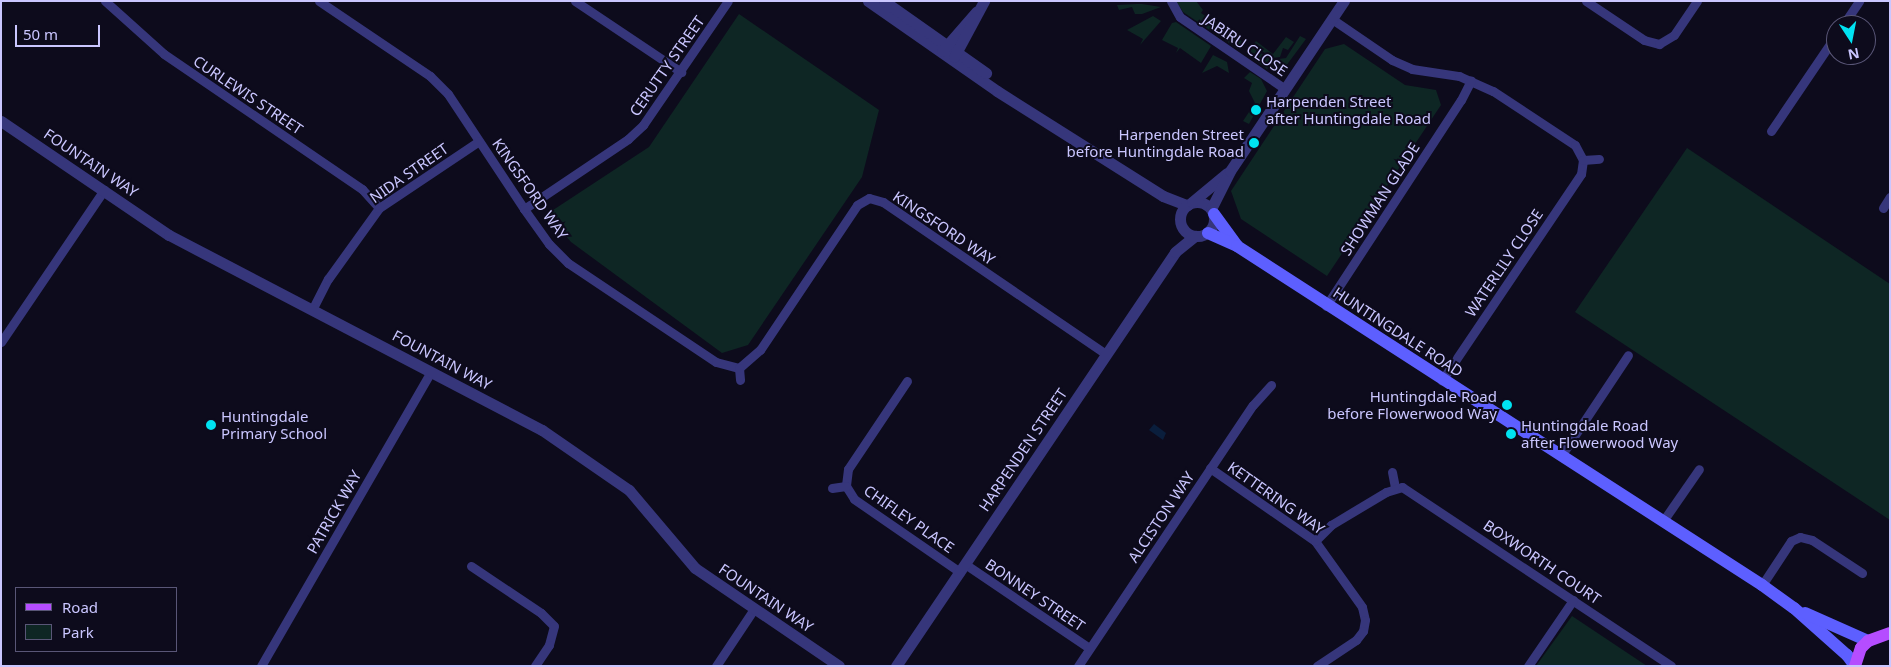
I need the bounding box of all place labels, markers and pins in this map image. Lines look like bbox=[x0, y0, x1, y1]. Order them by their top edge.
place label: Harpenden Street after Huntingdale Road bbox=[1266, 92, 1431, 127]
marker: Harpenden Street after Huntingdale Road bbox=[1250, 104, 1262, 116]
place label: Harpenden Street before Huntingdale Road bbox=[1066, 125, 1244, 160]
marker: Harpenden Street before Huntingdale Road bbox=[1248, 137, 1260, 149]
place label: Huntingdale Road before Flowerwood Way bbox=[1327, 387, 1497, 422]
marker: Huntingdale Road before Flowerwood Way bbox=[1501, 399, 1513, 411]
place label: Huntingdale Primary School bbox=[221, 407, 327, 442]
place label: Huntingdale Road after Flowerwood Way bbox=[1521, 416, 1678, 451]
marker: Huntingdale Primary School bbox=[205, 419, 217, 431]
marker: Huntingdale Road after Flowerwood Way bbox=[1505, 428, 1517, 440]

